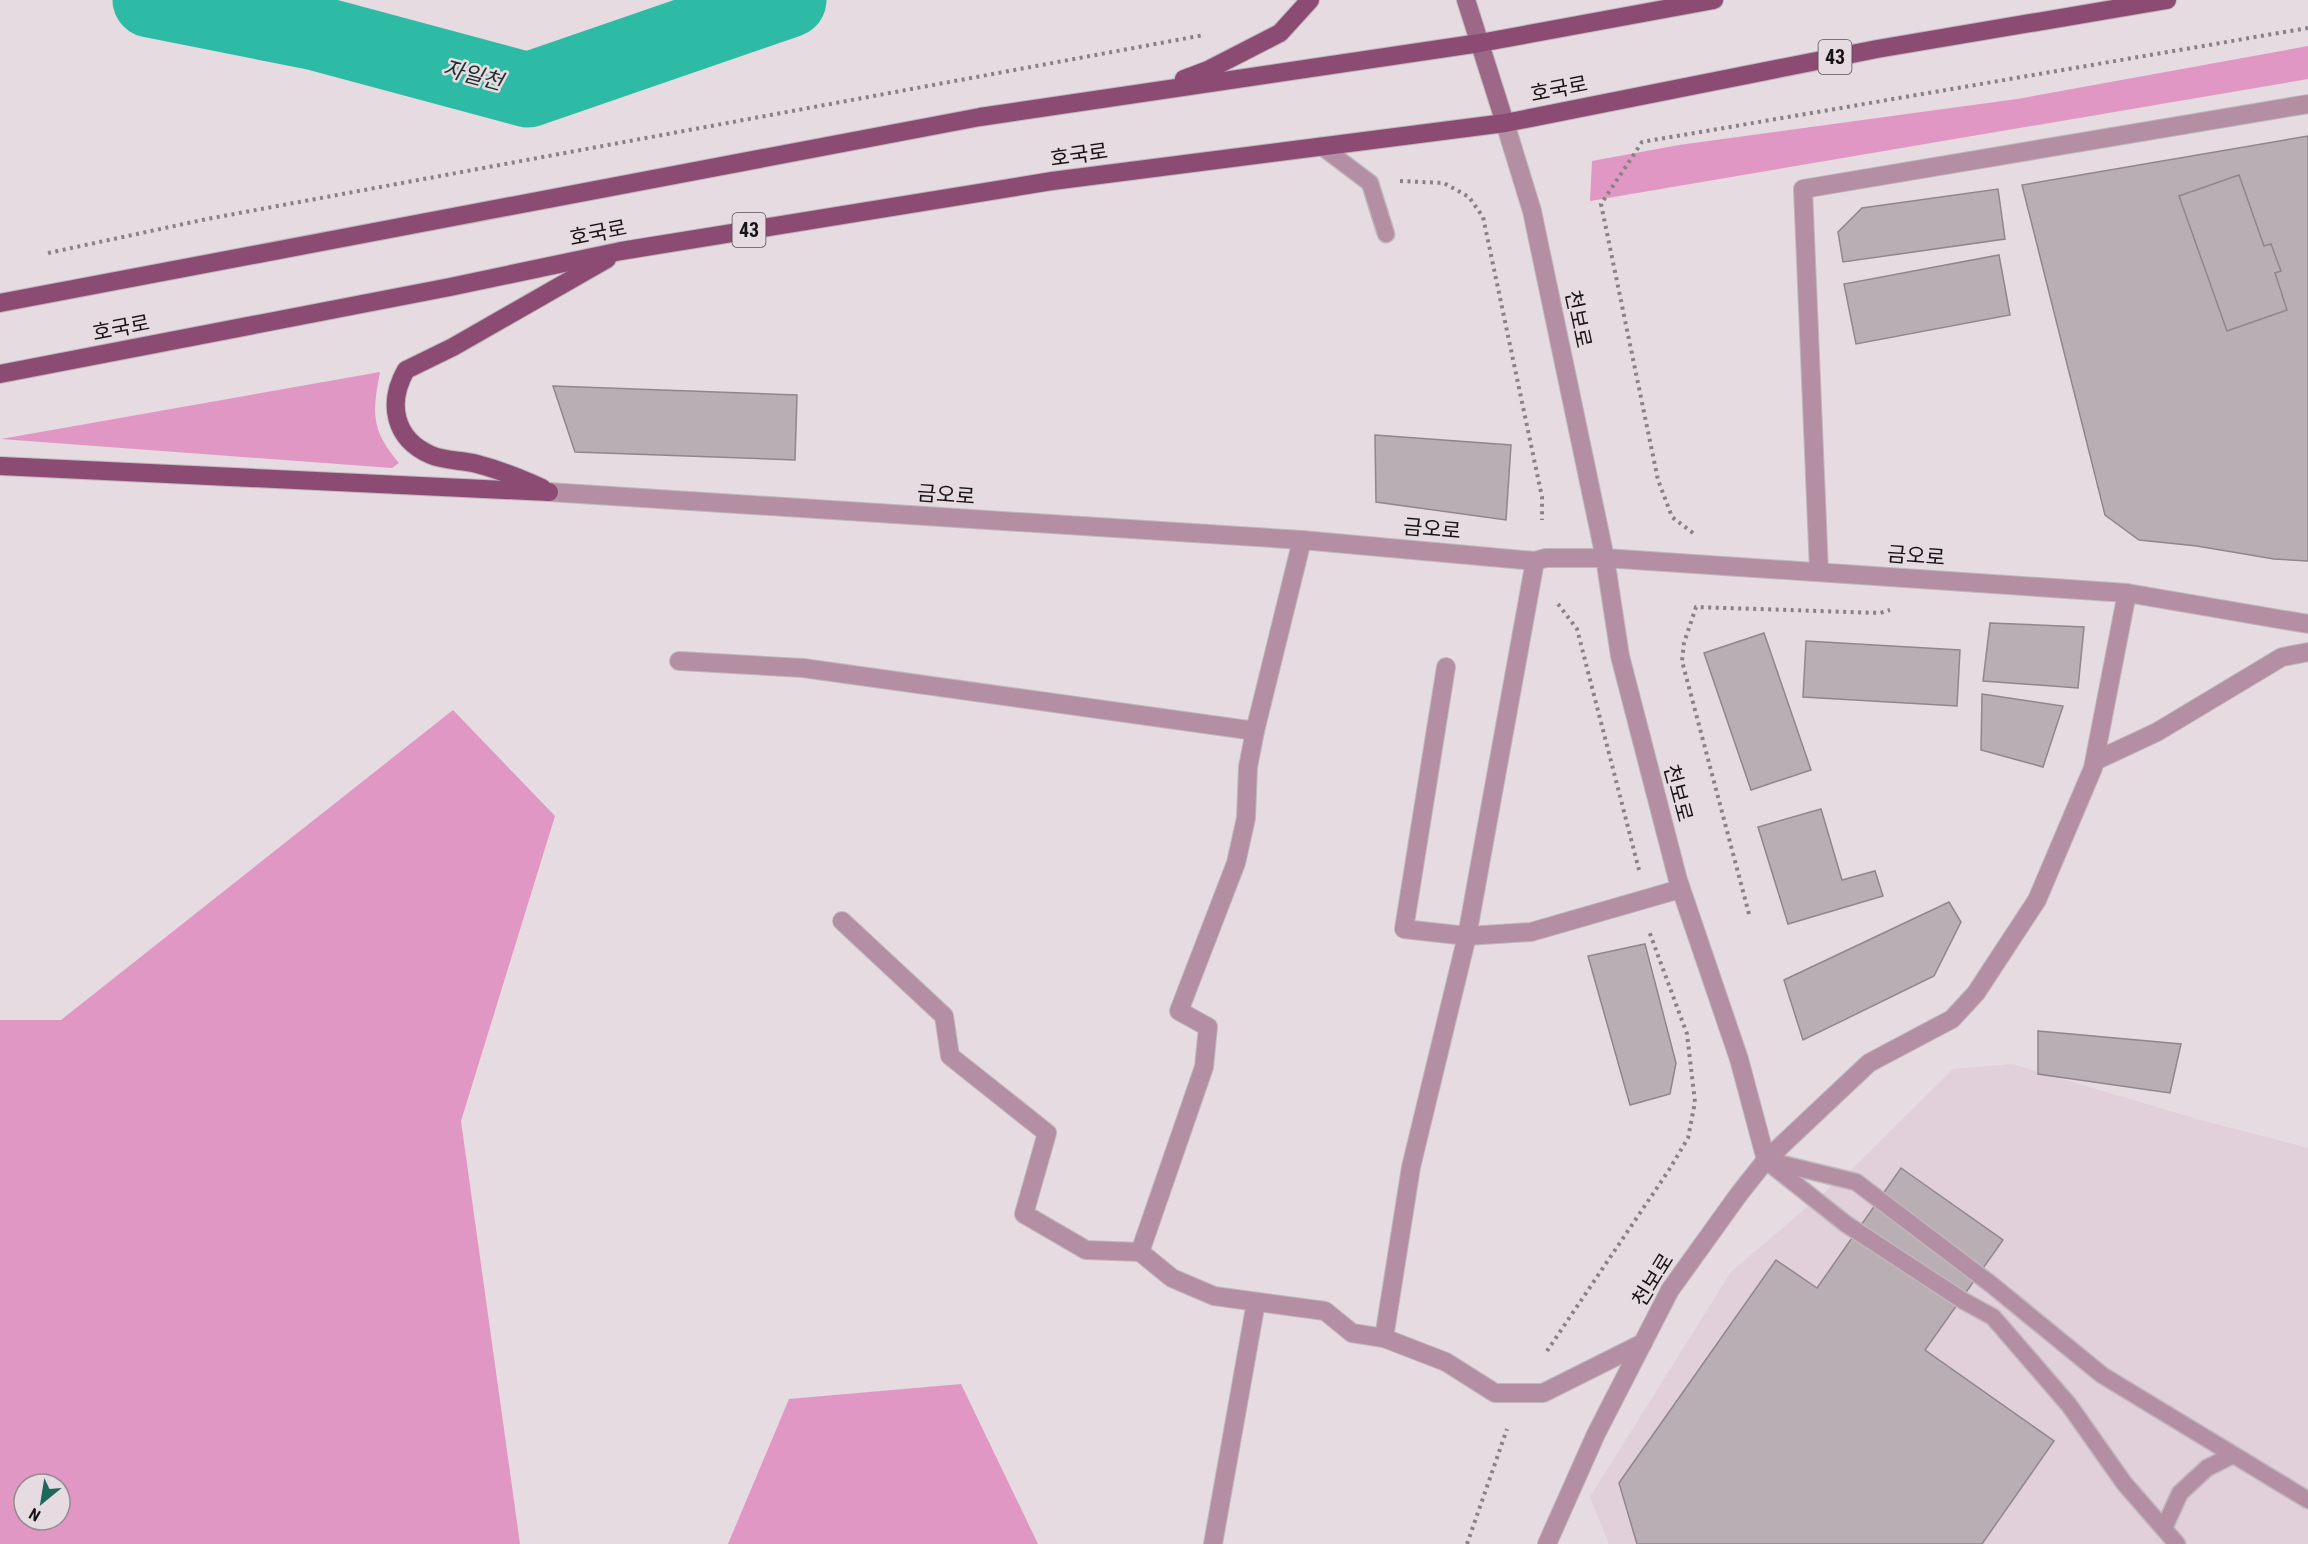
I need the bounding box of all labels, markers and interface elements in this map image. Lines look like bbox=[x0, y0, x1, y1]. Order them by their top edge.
road number: 43 bbox=[1818, 40, 1852, 74]
water label: 자일천 bbox=[440, 55, 508, 96]
street label: 호국로 bbox=[1528, 72, 1590, 106]
street label: 호국로 bbox=[1049, 139, 1109, 171]
road number: 43 bbox=[732, 213, 766, 247]
street label: 호국로 bbox=[567, 216, 629, 250]
street label: 천보로 bbox=[1560, 288, 1596, 350]
street label: 호국로 bbox=[90, 311, 152, 345]
street label: 금오로 bbox=[916, 481, 976, 509]
street label: 금오로 bbox=[1402, 515, 1462, 543]
street label: 금오로 bbox=[1886, 542, 1946, 570]
street label: 천보로 bbox=[1659, 762, 1697, 824]
street label: 천보로 bbox=[1627, 1249, 1679, 1311]
north arrow bbox=[12, 1472, 72, 1532]
text: N bbox=[26, 1504, 44, 1525]

